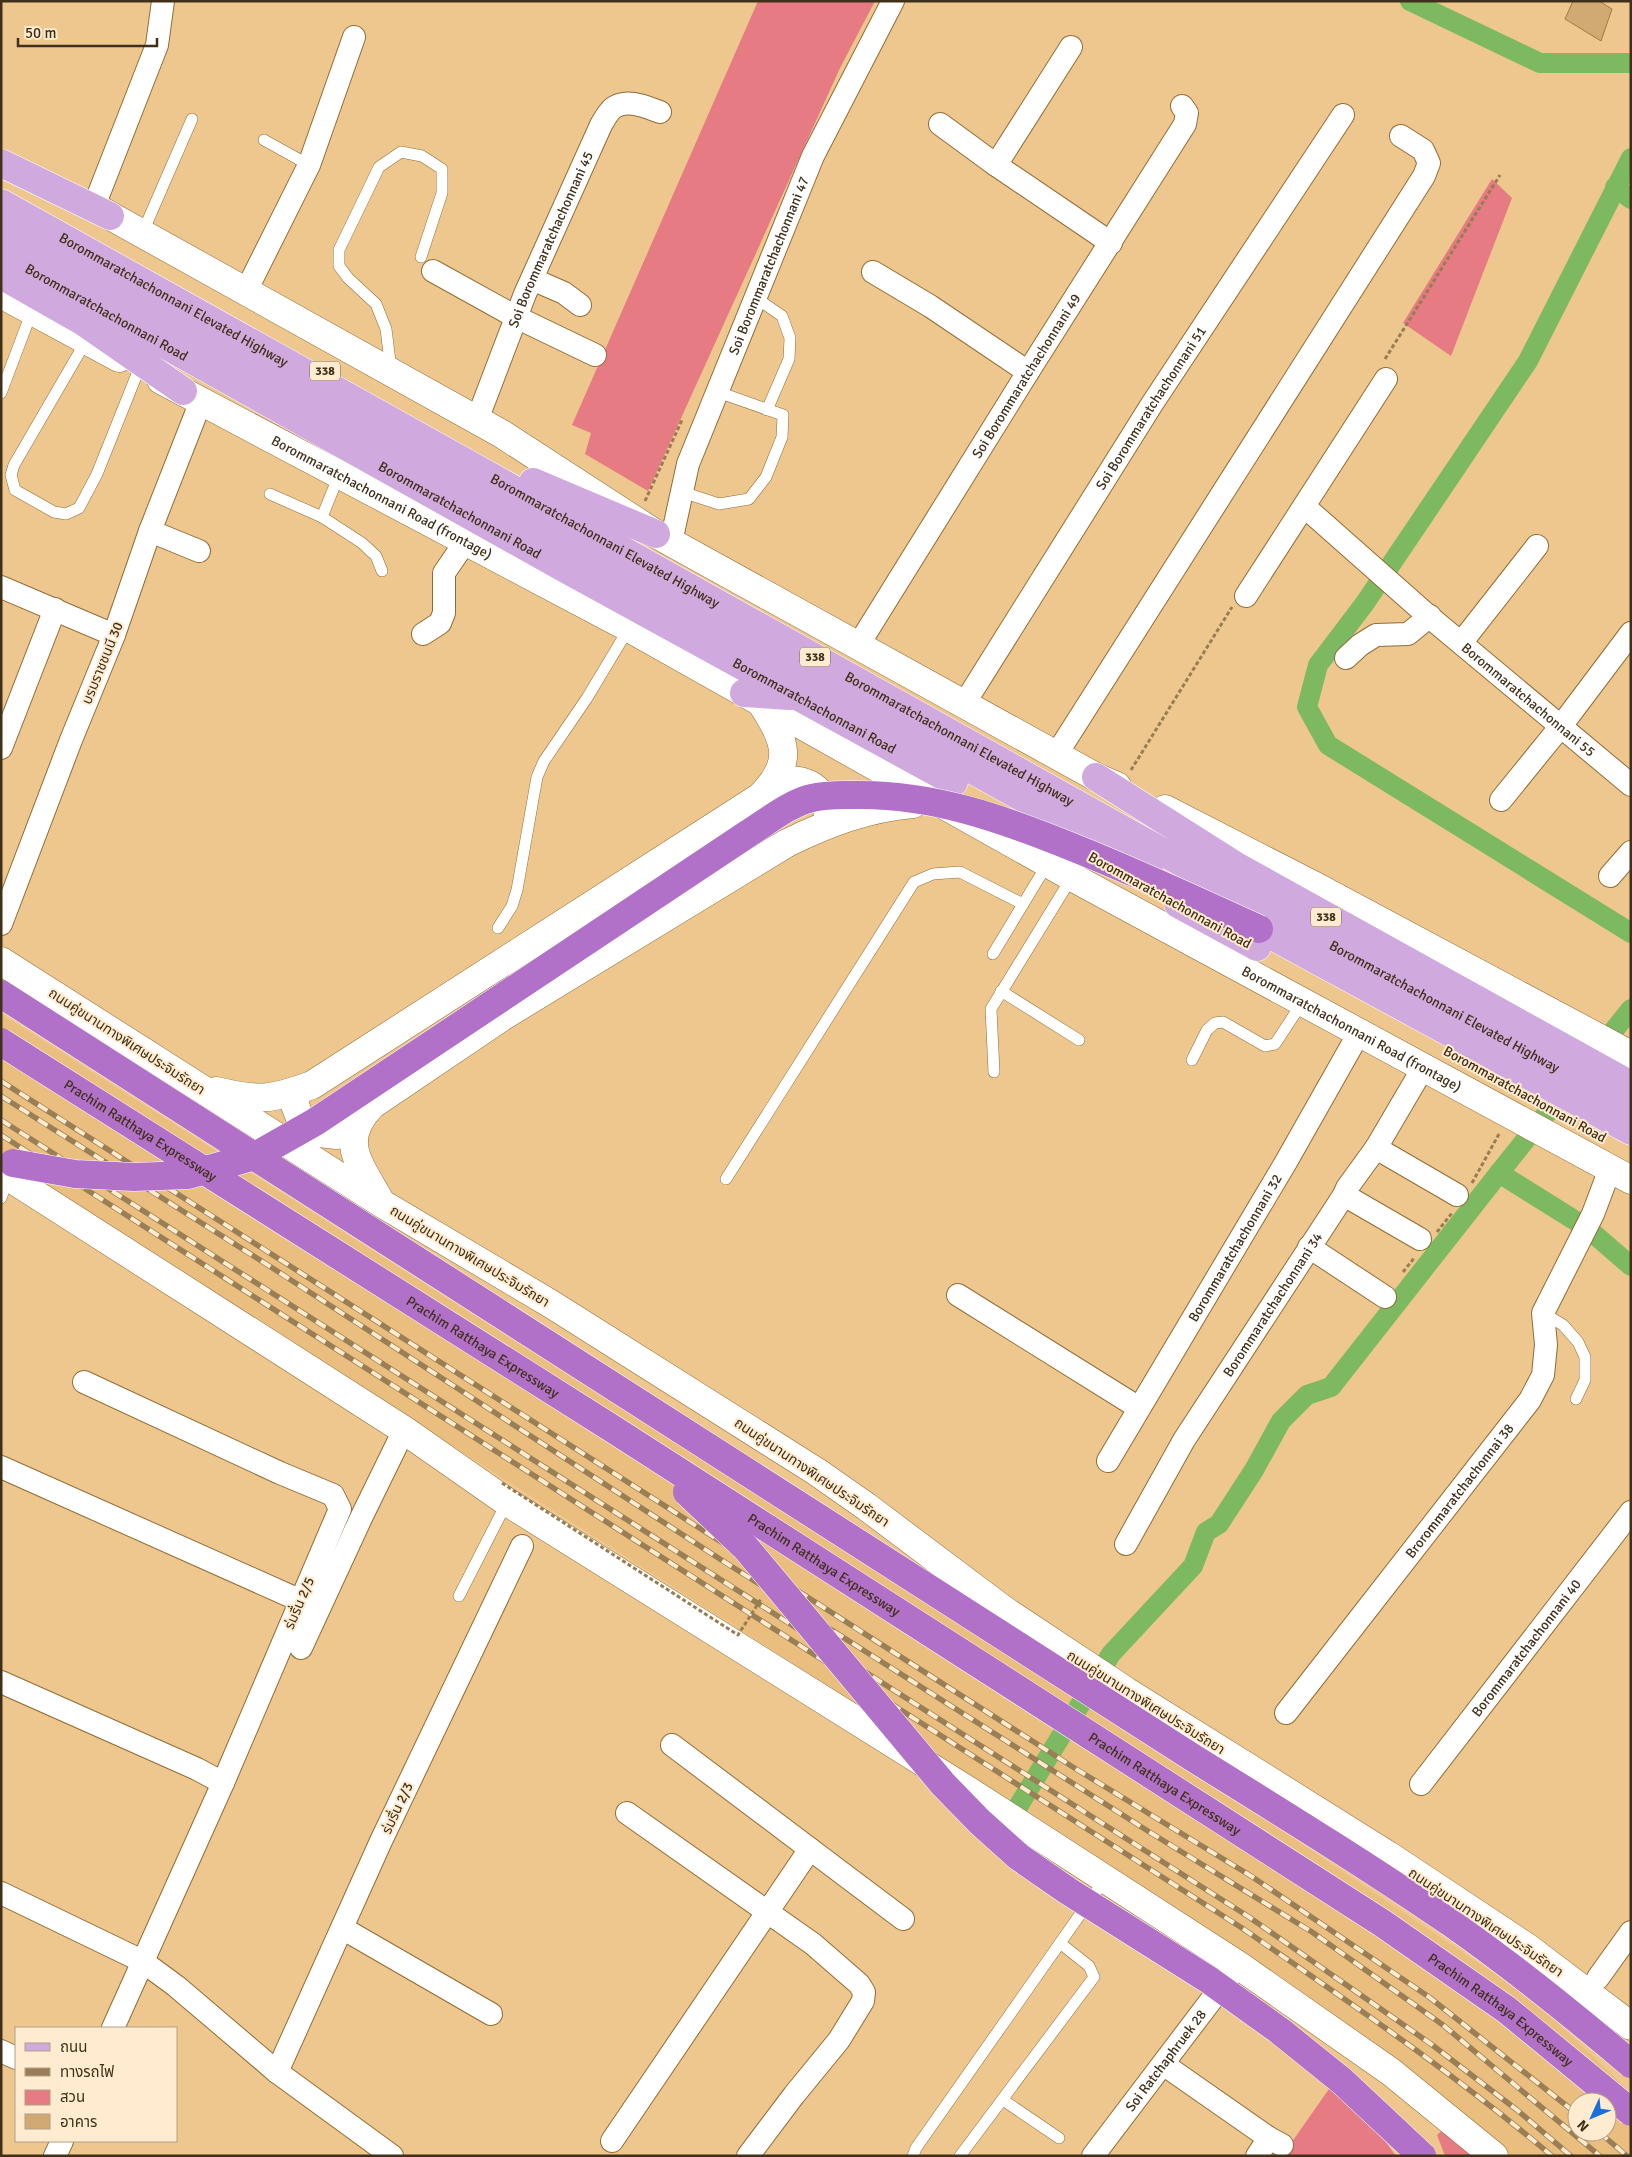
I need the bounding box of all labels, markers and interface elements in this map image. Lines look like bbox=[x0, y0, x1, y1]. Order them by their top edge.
scale bar bbox=[18, 15, 156, 47]
text: 50 m bbox=[25, 24, 56, 42]
street label: Soi Borommaratchachonnani 45 bbox=[505, 149, 597, 330]
street label: Soi Borommaratchachonnani 47 bbox=[725, 174, 813, 357]
street label: Borommaratchachonnani Elevated Highway bbox=[56, 229, 292, 371]
street label: Borommaratchachonnani Road bbox=[22, 260, 191, 365]
street label: Soi Borommaratchachonnani 49 bbox=[969, 291, 1084, 461]
street label: Soi Borommaratchachonnani 51 bbox=[1092, 323, 1210, 493]
road number: 338 bbox=[310, 362, 340, 381]
street label: Borommaratchachonnani Road (frontage) bbox=[269, 431, 495, 561]
street label: Borommaratchachonnani Road bbox=[376, 458, 544, 562]
street label: Borommaratchachonnani Elevated Highway bbox=[487, 470, 723, 612]
street label: บรมราชชนนี 30 bbox=[78, 620, 127, 707]
street label: Borommaratchachonnani 55 bbox=[1458, 639, 1599, 761]
road number: 338 bbox=[800, 648, 830, 666]
street label: Borommaratchachonnani Road bbox=[730, 654, 899, 758]
street label: Borommaratchachonnani Elevated Highway bbox=[842, 668, 1077, 810]
street label: Borommaratchachonnani Road bbox=[1085, 848, 1254, 952]
road number: 338 bbox=[1311, 908, 1341, 926]
street label: Borommaratchachonnani Elevated Highway bbox=[1326, 937, 1563, 1077]
street label: Borommaratchachonnani Road (frontage) bbox=[1239, 963, 1464, 1095]
street label: ถนนคู่ขนานทางพิเศษประจิมรัถยา bbox=[45, 984, 208, 1098]
street label: Borommaratchachonnani Road bbox=[1440, 1042, 1609, 1146]
street label: Prachim Ratthaya Expressway bbox=[61, 1076, 220, 1186]
street label: Borommaratchachonnani 32 bbox=[1185, 1171, 1286, 1325]
street label: ถนนคู่ขนานทางพิเศษประจิมรัถยา bbox=[387, 1202, 553, 1311]
street label: Borommaratchachonnani 34 bbox=[1220, 1229, 1327, 1380]
street label: Prachim Ratthaya Expressway bbox=[403, 1292, 563, 1402]
street label: ถนนคู่ขนานทางพิเศษประจิมรัถยา bbox=[731, 1414, 892, 1531]
street label: Brorommaratchachonnai 38 bbox=[1402, 1420, 1518, 1562]
street label: Prachim Ratthaya Expressway bbox=[744, 1510, 904, 1620]
street label: ร่มรื่น 2/5 bbox=[279, 1574, 318, 1632]
street label: Borommaratchachonnani 40 bbox=[1468, 1576, 1585, 1720]
street label: ถนนคู่ขนานทางพิเศษประจิมรัถยา bbox=[1064, 1647, 1228, 1758]
street label: Prachim Ratthaya Expressway bbox=[1085, 1729, 1244, 1839]
street label: ร่มรื่น 2/3 bbox=[376, 1779, 417, 1837]
street label: ถนนคู่ขนานทางพิเศษประจิมรัถยา bbox=[1405, 1864, 1566, 1981]
street label: Prachim Ratthaya Expressway bbox=[1424, 1950, 1577, 2070]
street label: Soi Ratchaphruek 28 bbox=[1122, 2006, 1210, 2115]
legend bbox=[15, 2027, 178, 2142]
text: ถนน bbox=[60, 2038, 87, 2056]
text: ทางรถไฟ bbox=[60, 2063, 114, 2081]
text: สวน bbox=[60, 2088, 85, 2106]
north arrow bbox=[1567, 2092, 1617, 2142]
text: อาคาร bbox=[60, 2113, 97, 2131]
text: N bbox=[1574, 2116, 1593, 2135]

